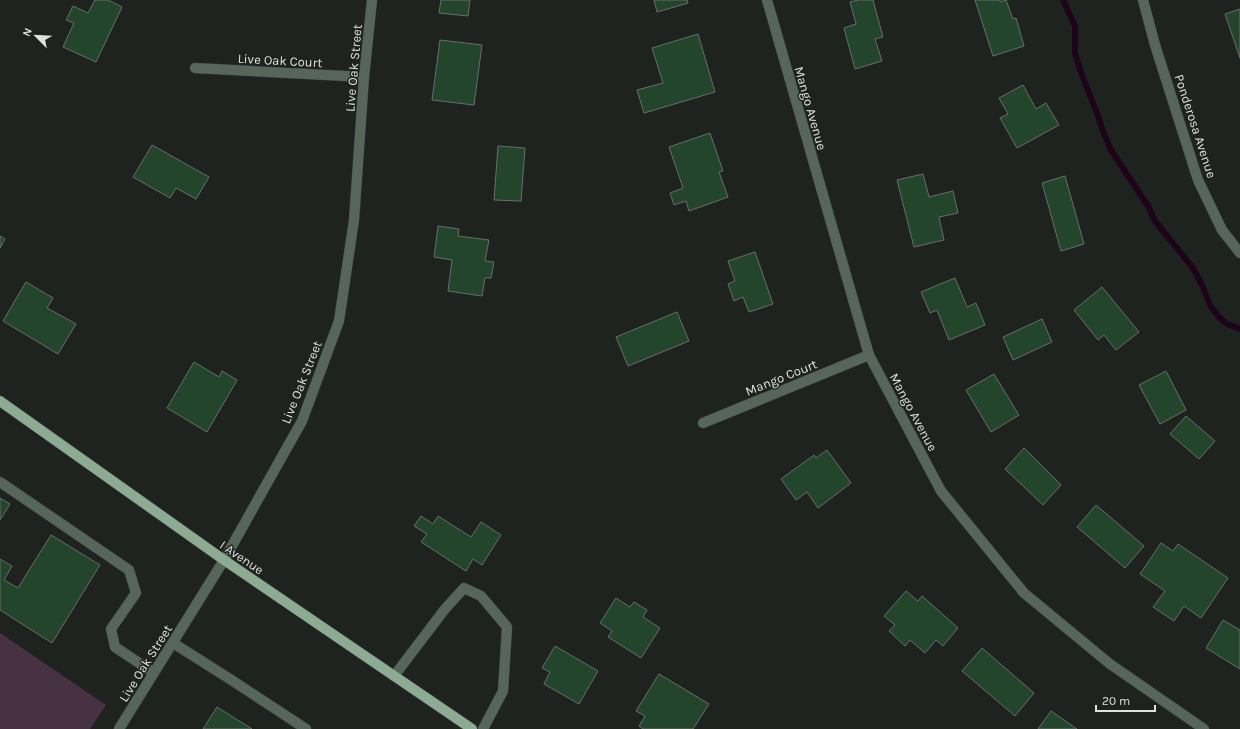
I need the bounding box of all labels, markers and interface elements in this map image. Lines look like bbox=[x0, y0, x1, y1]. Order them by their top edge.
north arrow bbox=[16, 16, 56, 56]
street label: Live Oak Street bbox=[342, 24, 365, 112]
text: N bbox=[20, 26, 35, 38]
street label: Live Oak Court bbox=[237, 51, 323, 70]
street label: Mango Avenue bbox=[791, 65, 830, 152]
street label: Ponderosa Avenue bbox=[1172, 72, 1219, 180]
street label: Live Oak Street bbox=[278, 339, 325, 426]
street label: Mango Court bbox=[743, 356, 819, 399]
street label: Mango Avenue bbox=[887, 371, 941, 454]
street label: I Avenue bbox=[217, 537, 267, 578]
street label: Live Oak Street bbox=[116, 622, 175, 705]
scale bar bbox=[1096, 687, 1155, 713]
text: 20 m bbox=[1102, 694, 1130, 708]

